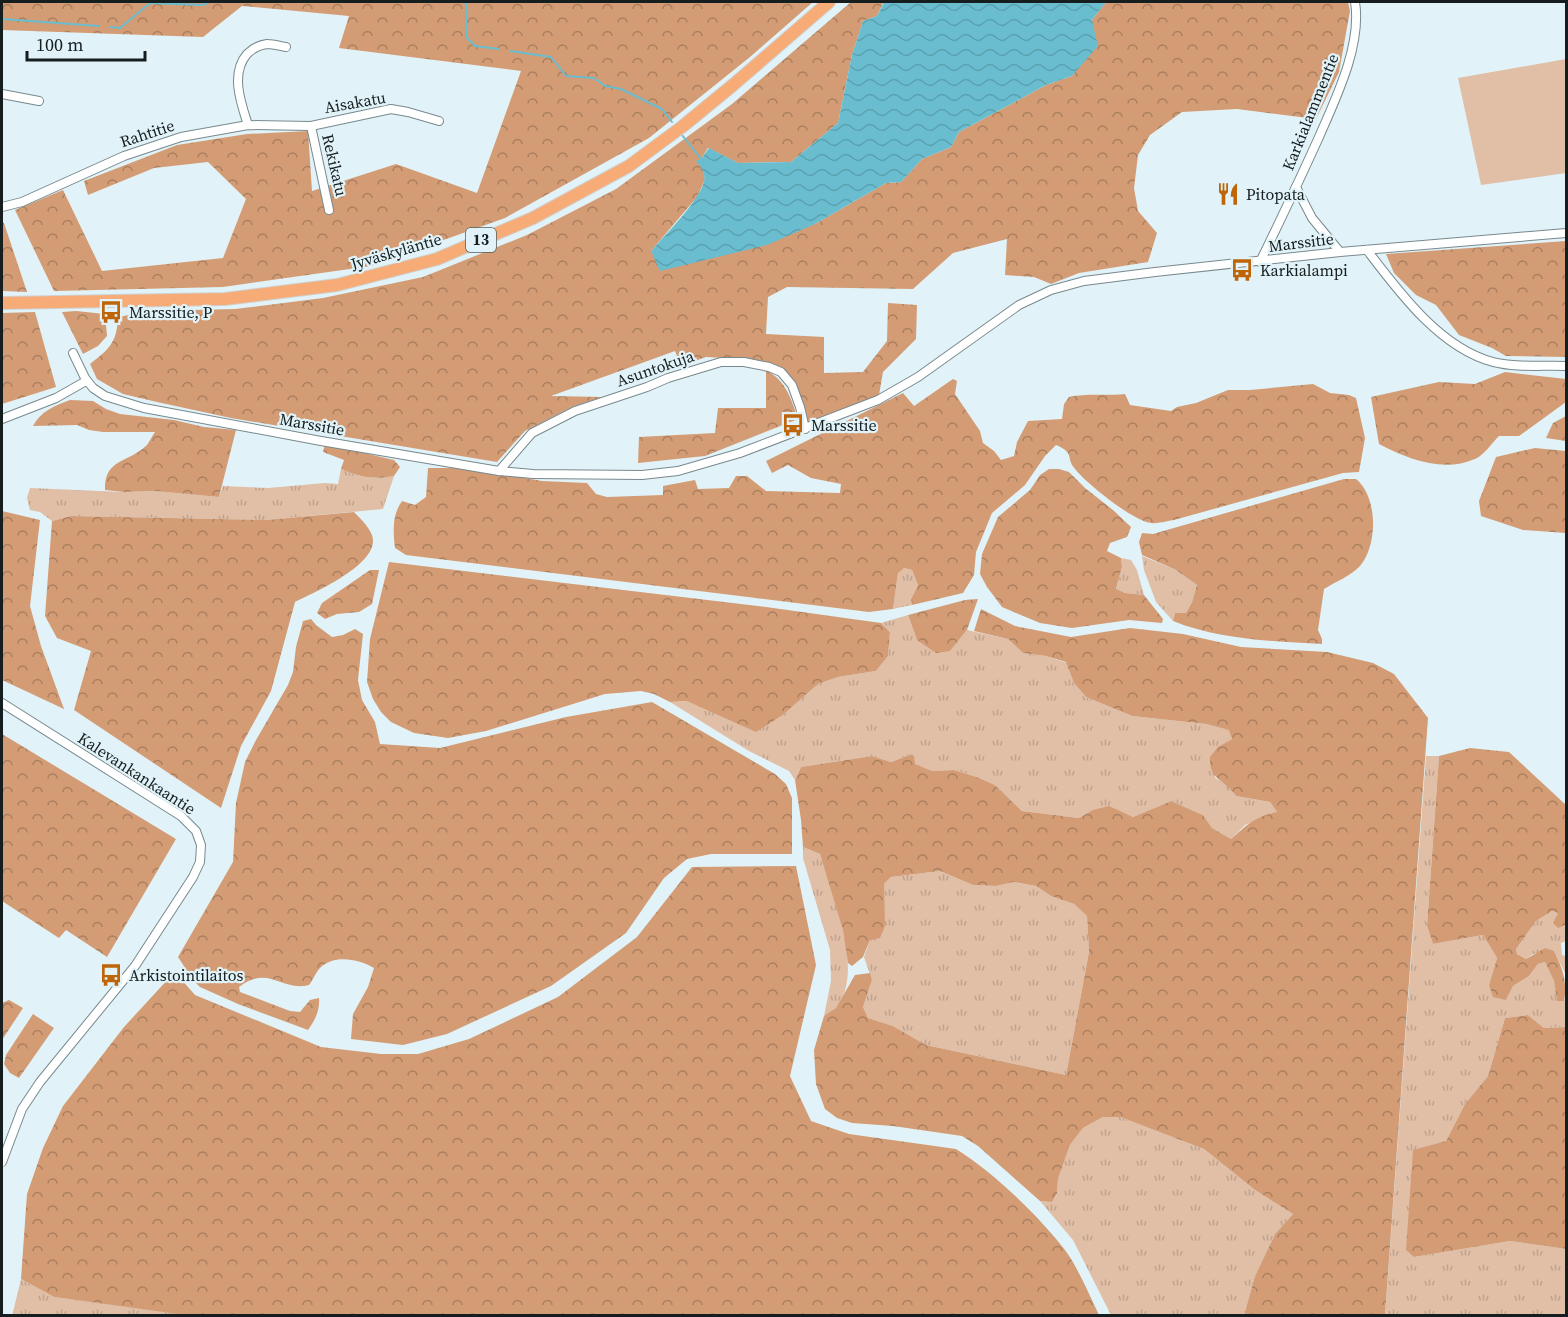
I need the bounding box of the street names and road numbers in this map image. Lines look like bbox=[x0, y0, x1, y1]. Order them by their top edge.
street label: Karkialammentie bbox=[1277, 50, 1343, 174]
street label: Aisakatu bbox=[323, 86, 387, 118]
street label: Rahtitie bbox=[117, 114, 177, 152]
street label: Rekikatu bbox=[317, 132, 353, 198]
street label: Marssitie bbox=[1267, 227, 1335, 257]
street label: Jyväskyläntie bbox=[347, 228, 444, 275]
road number: 13 bbox=[466, 228, 496, 252]
street label: Asuntokuja bbox=[613, 344, 698, 392]
street label: Marssitie bbox=[278, 407, 346, 441]
street label: Kalevankankaantie bbox=[74, 727, 200, 819]

